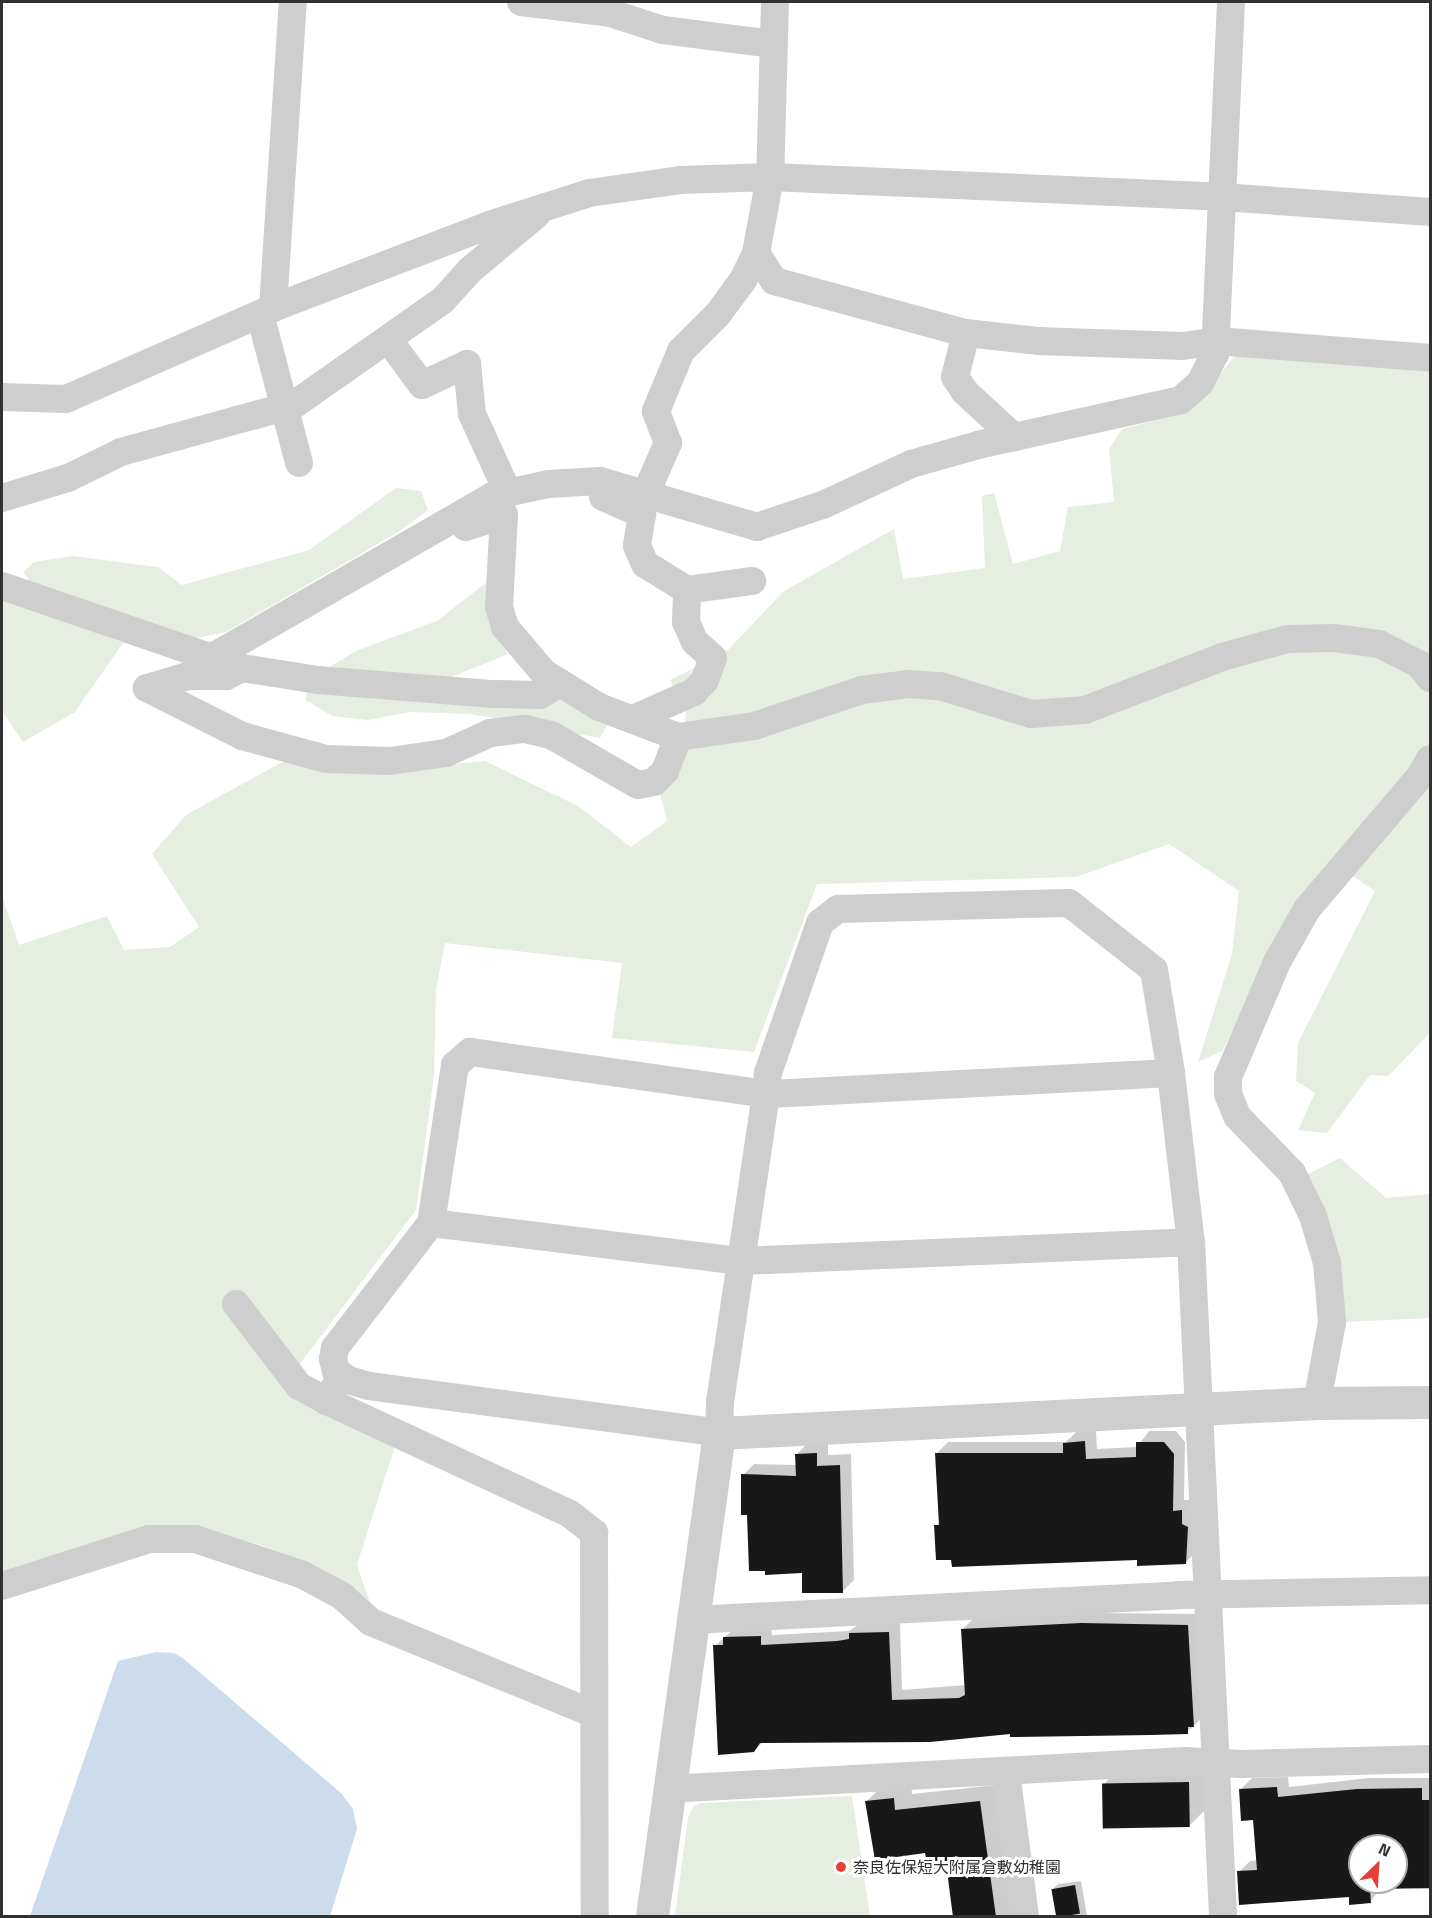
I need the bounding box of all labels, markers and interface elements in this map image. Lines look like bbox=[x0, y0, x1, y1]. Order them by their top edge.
north arrow bbox=[1348, 1834, 1408, 1894]
text: N bbox=[1375, 1836, 1395, 1863]
place label: 奈良佐保短大附属倉敷幼稚園 bbox=[853, 1857, 1061, 1877]
marker: 奈良佐保短大附属倉敷幼稚園 bbox=[834, 1860, 848, 1874]

